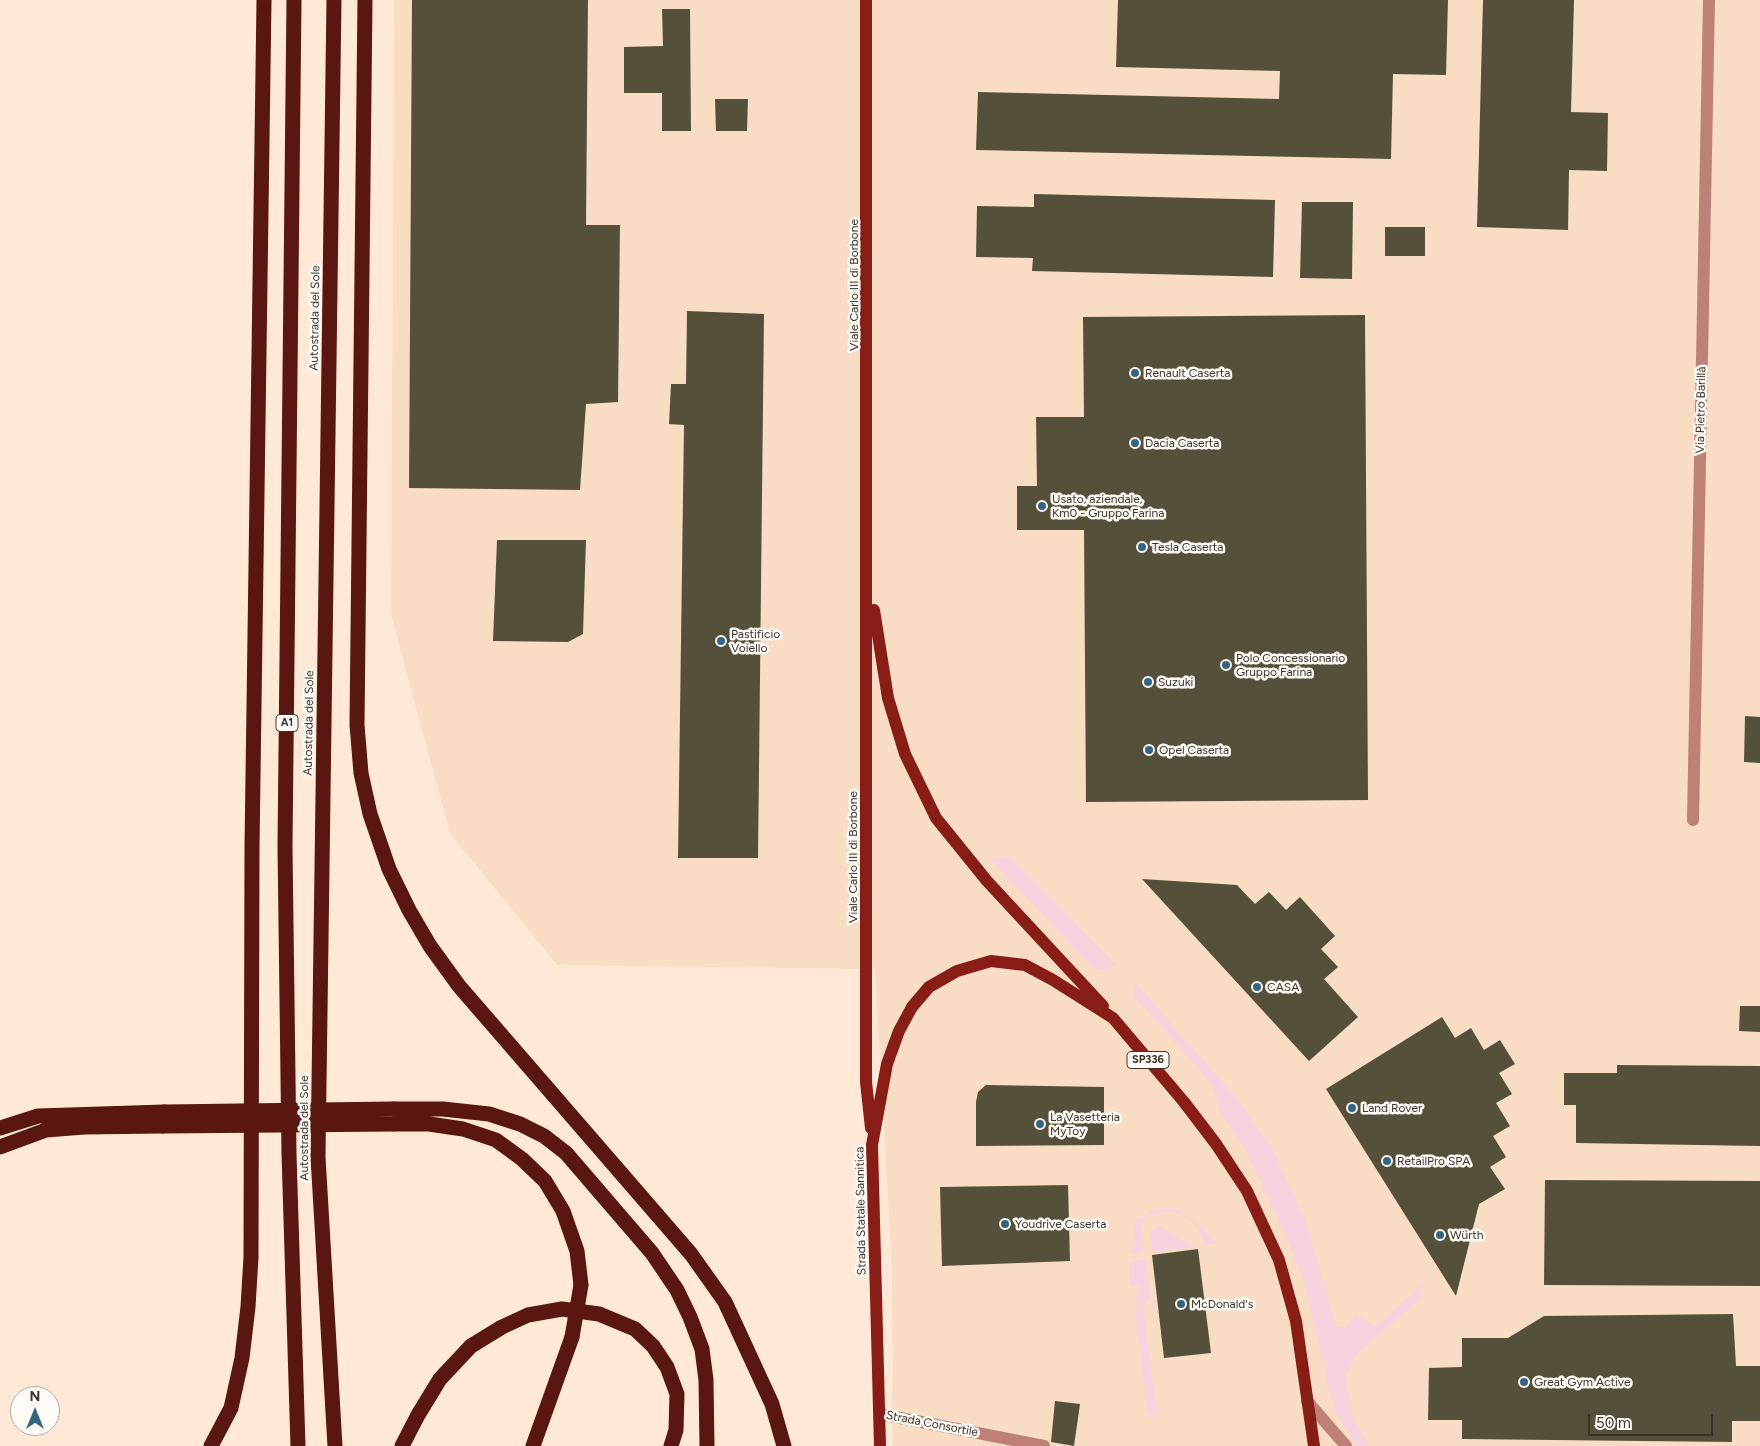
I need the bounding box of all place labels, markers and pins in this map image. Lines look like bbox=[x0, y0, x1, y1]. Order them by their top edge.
place label: Renault Caserta bbox=[1145, 366, 1230, 380]
marker: Renault Caserta bbox=[1129, 367, 1141, 379]
place label: Dacia Caserta bbox=[1145, 436, 1219, 450]
marker: Dacia Caserta bbox=[1129, 437, 1141, 449]
place label: Usato, aziendale, Km0 - Gruppo Farina bbox=[1052, 492, 1164, 520]
marker: Usato, aziendale, Km0 - Gruppo Farina bbox=[1036, 500, 1048, 512]
place label: Tesla Caserta bbox=[1152, 540, 1223, 554]
marker: Tesla Caserta bbox=[1136, 541, 1148, 553]
place label: Pastificio Voiello bbox=[731, 627, 780, 655]
marker: Pastificio Voiello bbox=[715, 635, 727, 647]
place label: Polo Concessionario Gruppo Farina bbox=[1236, 651, 1345, 679]
marker: Polo Concessionario Gruppo Farina bbox=[1220, 659, 1232, 671]
place label: Suzuki bbox=[1158, 675, 1193, 689]
marker: Suzuki bbox=[1142, 676, 1154, 688]
place label: Opel Caserta bbox=[1159, 743, 1229, 757]
marker: Opel Caserta bbox=[1143, 744, 1155, 756]
place label: CASA bbox=[1267, 980, 1299, 994]
marker: CASA bbox=[1251, 981, 1263, 993]
place label: Land Rover bbox=[1362, 1101, 1422, 1115]
marker: Land Rover bbox=[1346, 1102, 1358, 1114]
place label: La Vasetteria MyToy bbox=[1050, 1110, 1120, 1138]
marker: La Vasetteria MyToy bbox=[1034, 1118, 1046, 1130]
place label: RetailPro SPA bbox=[1397, 1154, 1470, 1168]
marker: RetailPro SPA bbox=[1381, 1155, 1393, 1167]
place label: Youdrive Caserta bbox=[1015, 1217, 1106, 1231]
marker: Youdrive Caserta bbox=[999, 1218, 1011, 1230]
place label: Würth bbox=[1450, 1228, 1483, 1242]
marker: Würth bbox=[1434, 1229, 1446, 1241]
place label: McDonald's bbox=[1191, 1297, 1253, 1311]
marker: McDonald's bbox=[1175, 1298, 1187, 1310]
place label: Great Gym Active bbox=[1534, 1375, 1630, 1389]
marker: Great Gym Active bbox=[1518, 1376, 1530, 1388]

